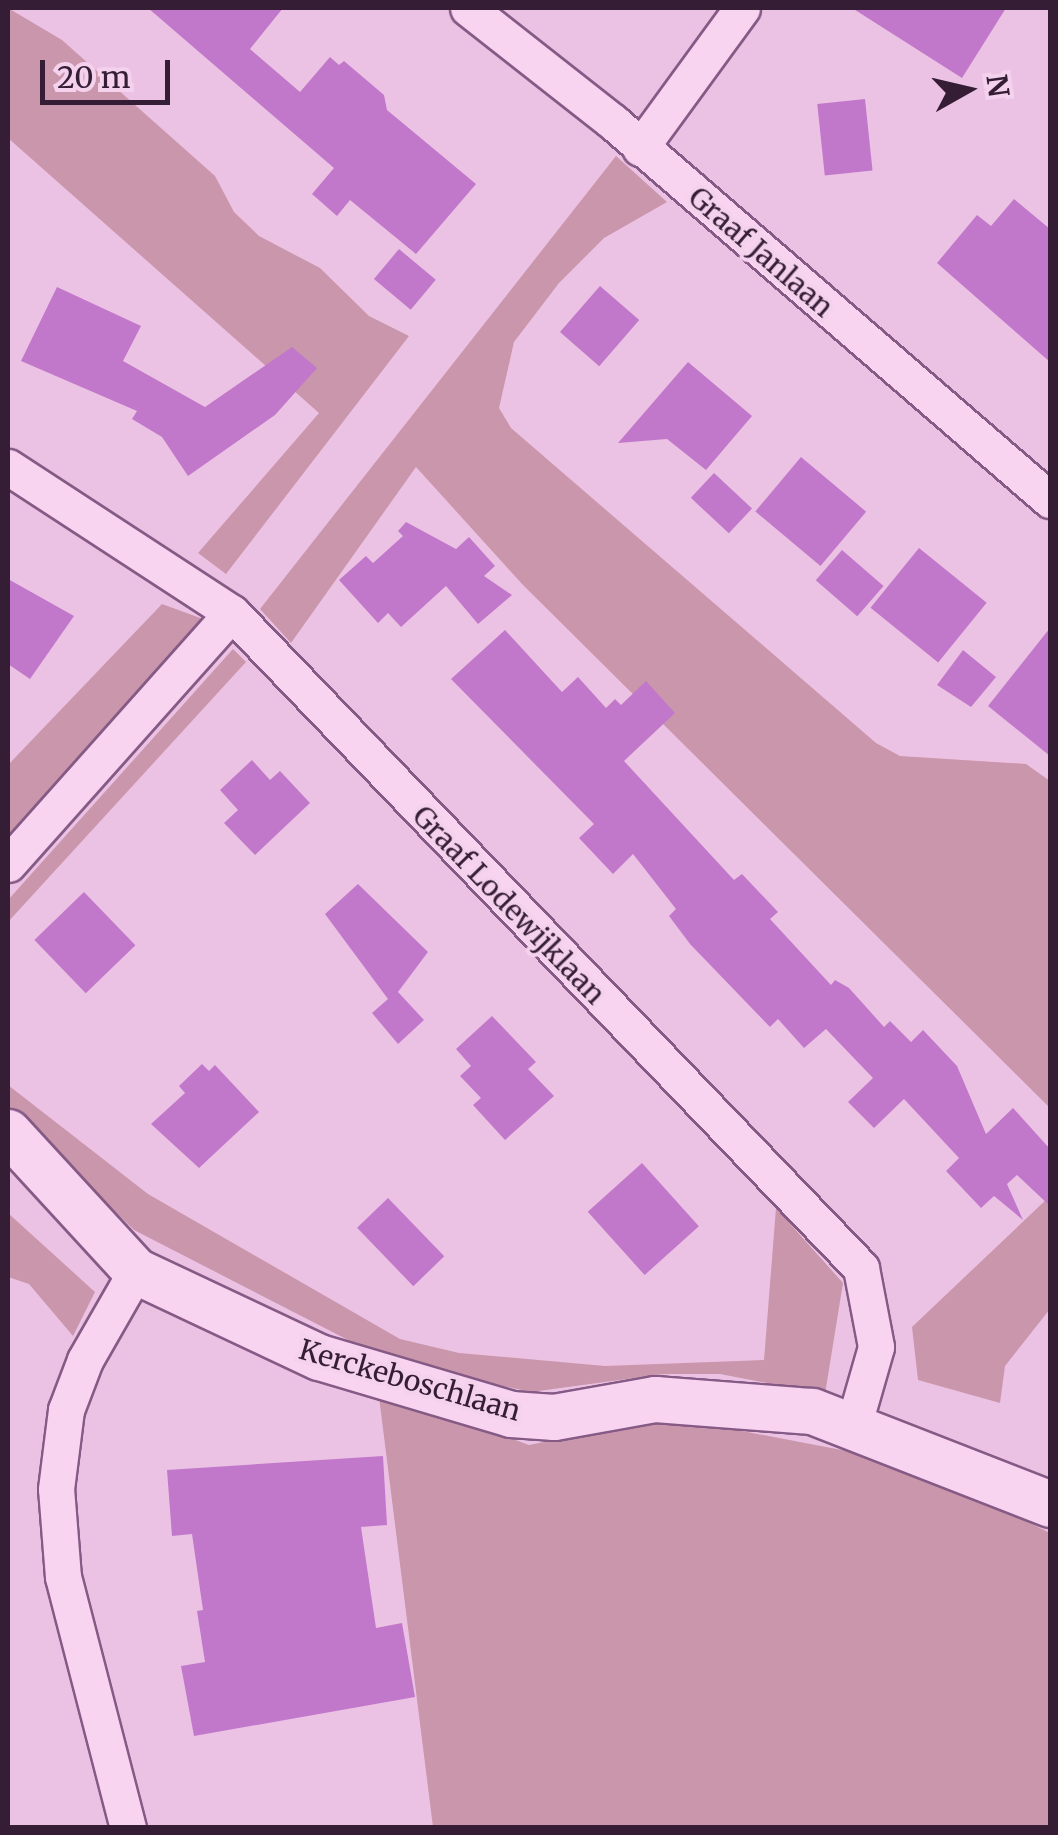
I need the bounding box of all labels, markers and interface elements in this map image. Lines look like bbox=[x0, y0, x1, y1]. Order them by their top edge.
scale bar bbox=[45, 40, 175, 102]
north arrow bbox=[918, 40, 1018, 140]
text: 20 m bbox=[57, 58, 130, 96]
text: N bbox=[978, 72, 1017, 99]
street label: Graaf Janlaan bbox=[682, 180, 840, 324]
street label: Graaf Lodewijklaan bbox=[406, 799, 612, 1011]
street label: Kerckeboschlaan bbox=[295, 1332, 525, 1428]

